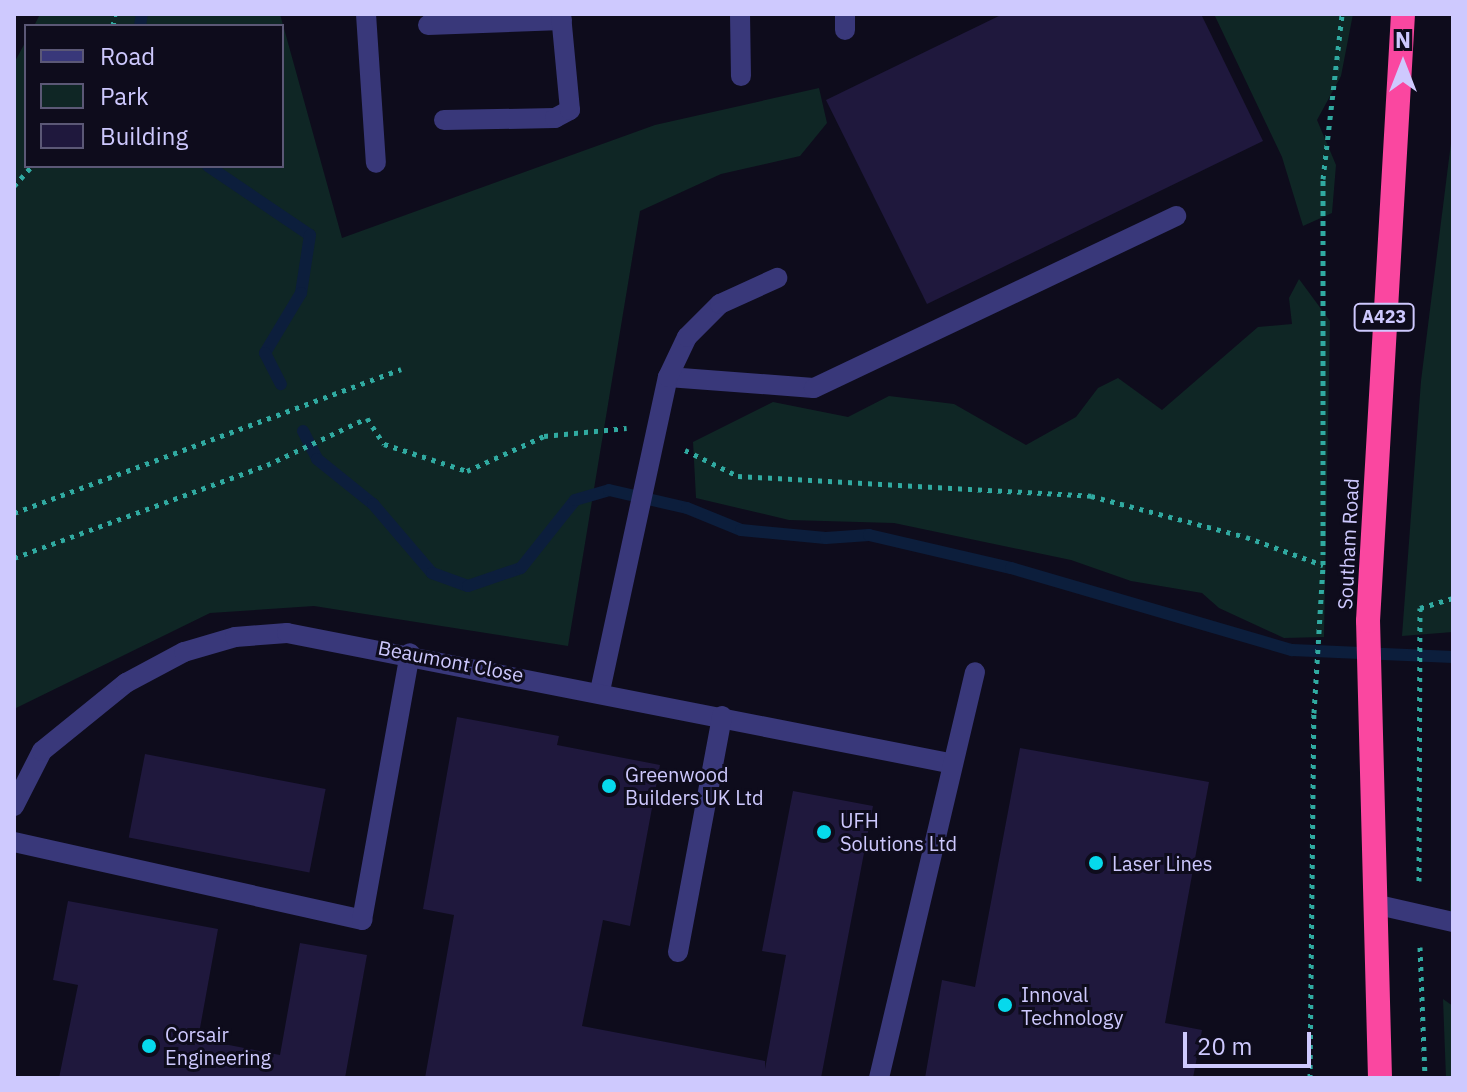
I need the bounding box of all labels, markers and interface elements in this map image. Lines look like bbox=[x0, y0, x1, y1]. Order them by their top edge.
legend bbox=[24, 24, 284, 168]
north arrow bbox=[1363, 24, 1443, 104]
text: N bbox=[1395, 25, 1411, 54]
text: Road bbox=[100, 40, 155, 72]
text: Park bbox=[100, 80, 149, 112]
text: Building bbox=[100, 120, 188, 152]
road number: A423 bbox=[1352, 303, 1416, 331]
street label: Southam Road bbox=[1333, 478, 1363, 610]
street label: Beaumont Close bbox=[376, 635, 526, 687]
place label: Greenwood Builders UK Ltd bbox=[625, 762, 764, 809]
marker: Greenwood Builders UK Ltd bbox=[600, 777, 618, 795]
place label: UFH Solutions Ltd bbox=[840, 808, 957, 855]
marker: UFH Solutions Ltd bbox=[815, 823, 833, 841]
place label: Laser Lines bbox=[1112, 851, 1213, 875]
marker: Laser Lines bbox=[1087, 854, 1105, 872]
place label: Innoval Technology bbox=[1021, 982, 1123, 1029]
marker: Innoval Technology bbox=[996, 996, 1014, 1014]
scale bar bbox=[1187, 1016, 1315, 1066]
place label: Corsair Engineering bbox=[165, 1022, 271, 1069]
text: 20 m bbox=[1197, 1030, 1252, 1062]
marker: Corsair Engineering bbox=[140, 1037, 158, 1055]

